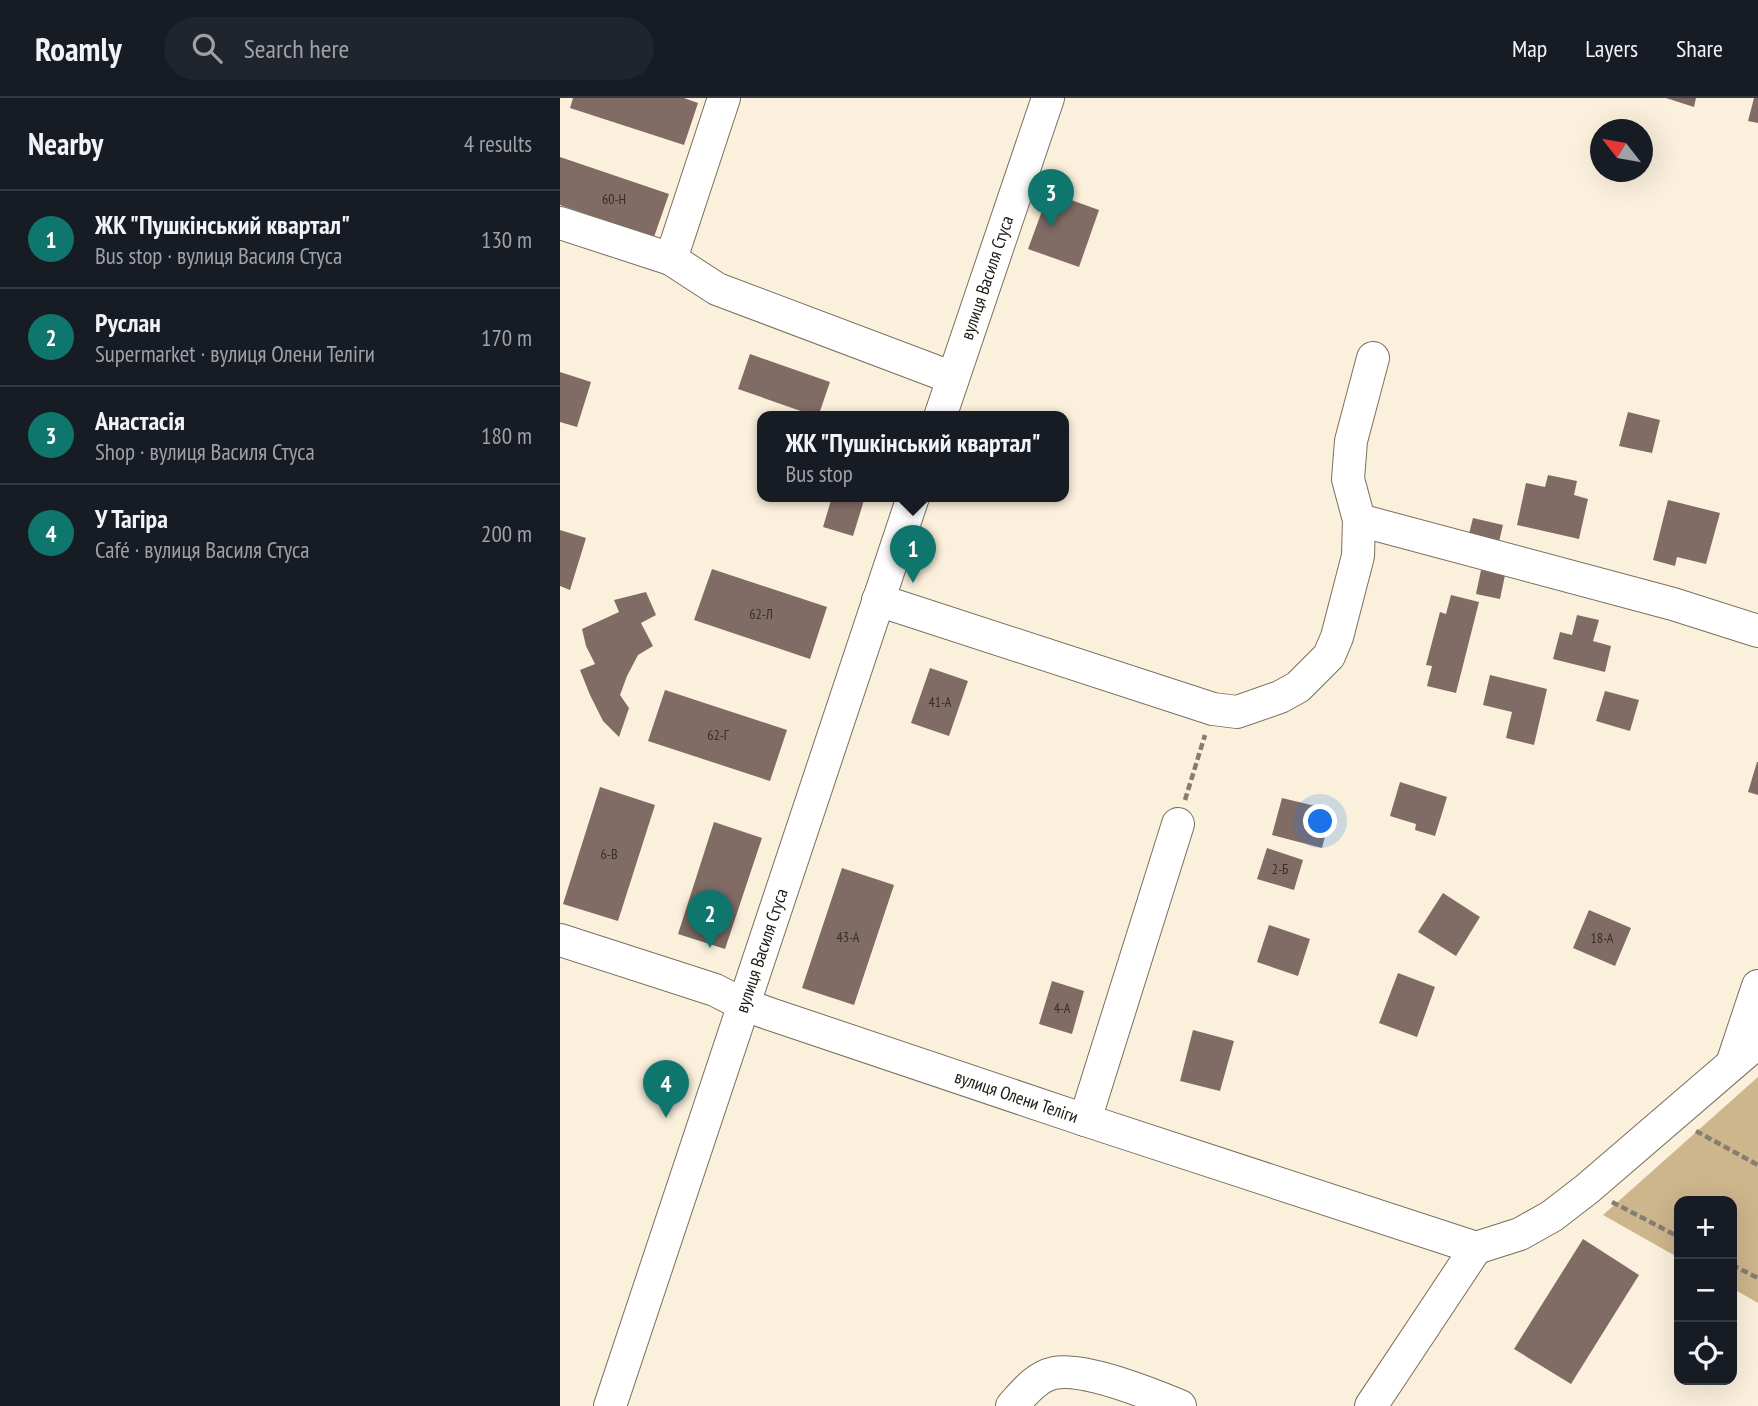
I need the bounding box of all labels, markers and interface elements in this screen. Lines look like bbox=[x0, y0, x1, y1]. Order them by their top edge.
search box bbox=[164, 17, 654, 80]
text: Roamly bbox=[35, 27, 122, 70]
icon: search bbox=[188, 29, 226, 67]
text: Search here bbox=[244, 32, 349, 65]
text: Map bbox=[1512, 33, 1547, 64]
text: Layers bbox=[1585, 33, 1638, 64]
text: Share bbox=[1676, 33, 1723, 64]
north arrow bbox=[1590, 119, 1653, 182]
text: Nearby bbox=[28, 124, 103, 163]
text: 4 results bbox=[464, 129, 532, 158]
pin: 3 bbox=[1028, 169, 1074, 227]
house number: 60-Н bbox=[602, 190, 626, 208]
text: ЖК "Пушкінський квартал" bbox=[95, 208, 350, 241]
street label: вулиця Василя Стуса bbox=[955, 213, 1018, 343]
text: 1 bbox=[46, 225, 57, 254]
text: 130 m bbox=[481, 225, 532, 254]
text: Bus stop · вулиця Василя Стуса bbox=[95, 241, 342, 270]
text: Руслан bbox=[95, 306, 161, 339]
text: 2 bbox=[46, 323, 57, 352]
text: 170 m bbox=[481, 323, 532, 352]
text: Supermarket · вулиця Олени Теліги bbox=[95, 339, 375, 368]
text: Анастасія bbox=[95, 404, 185, 437]
popup bbox=[757, 411, 1069, 502]
text: 3 bbox=[46, 421, 57, 450]
text: 180 m bbox=[481, 421, 532, 450]
text: ЖК "Пушкінський квартал" bbox=[785, 426, 1041, 459]
text: Shop · вулиця Василя Стуса bbox=[95, 437, 315, 466]
text: Bus stop bbox=[785, 459, 853, 488]
text: У Тагіра bbox=[95, 502, 168, 535]
text: 4 bbox=[46, 519, 57, 548]
text: 200 m bbox=[481, 519, 532, 548]
pin: 1 bbox=[890, 525, 936, 583]
text: Café · вулиця Василя Стуса bbox=[95, 535, 309, 564]
house number: 62-Л bbox=[749, 605, 773, 623]
house number: 41-А bbox=[929, 693, 952, 711]
house number: 62-Г bbox=[707, 726, 730, 744]
your location bbox=[1303, 804, 1337, 838]
house number: 6-В bbox=[601, 845, 617, 863]
house number: 2-Б bbox=[1272, 860, 1288, 878]
street label: вулиця Василя Стуса bbox=[730, 885, 793, 1015]
pin: 2 bbox=[687, 890, 733, 948]
house number: 43-А bbox=[837, 928, 860, 946]
house number: 18-А bbox=[1591, 929, 1614, 947]
house number: 4-А bbox=[1054, 999, 1071, 1017]
pin: 4 bbox=[643, 1060, 689, 1118]
street label: вулиця Олени Теліги bbox=[952, 1065, 1081, 1128]
map controls bbox=[1674, 1196, 1737, 1385]
button: + bbox=[1674, 1196, 1737, 1259]
button: − bbox=[1674, 1259, 1737, 1322]
button: locate bbox=[1674, 1322, 1737, 1385]

